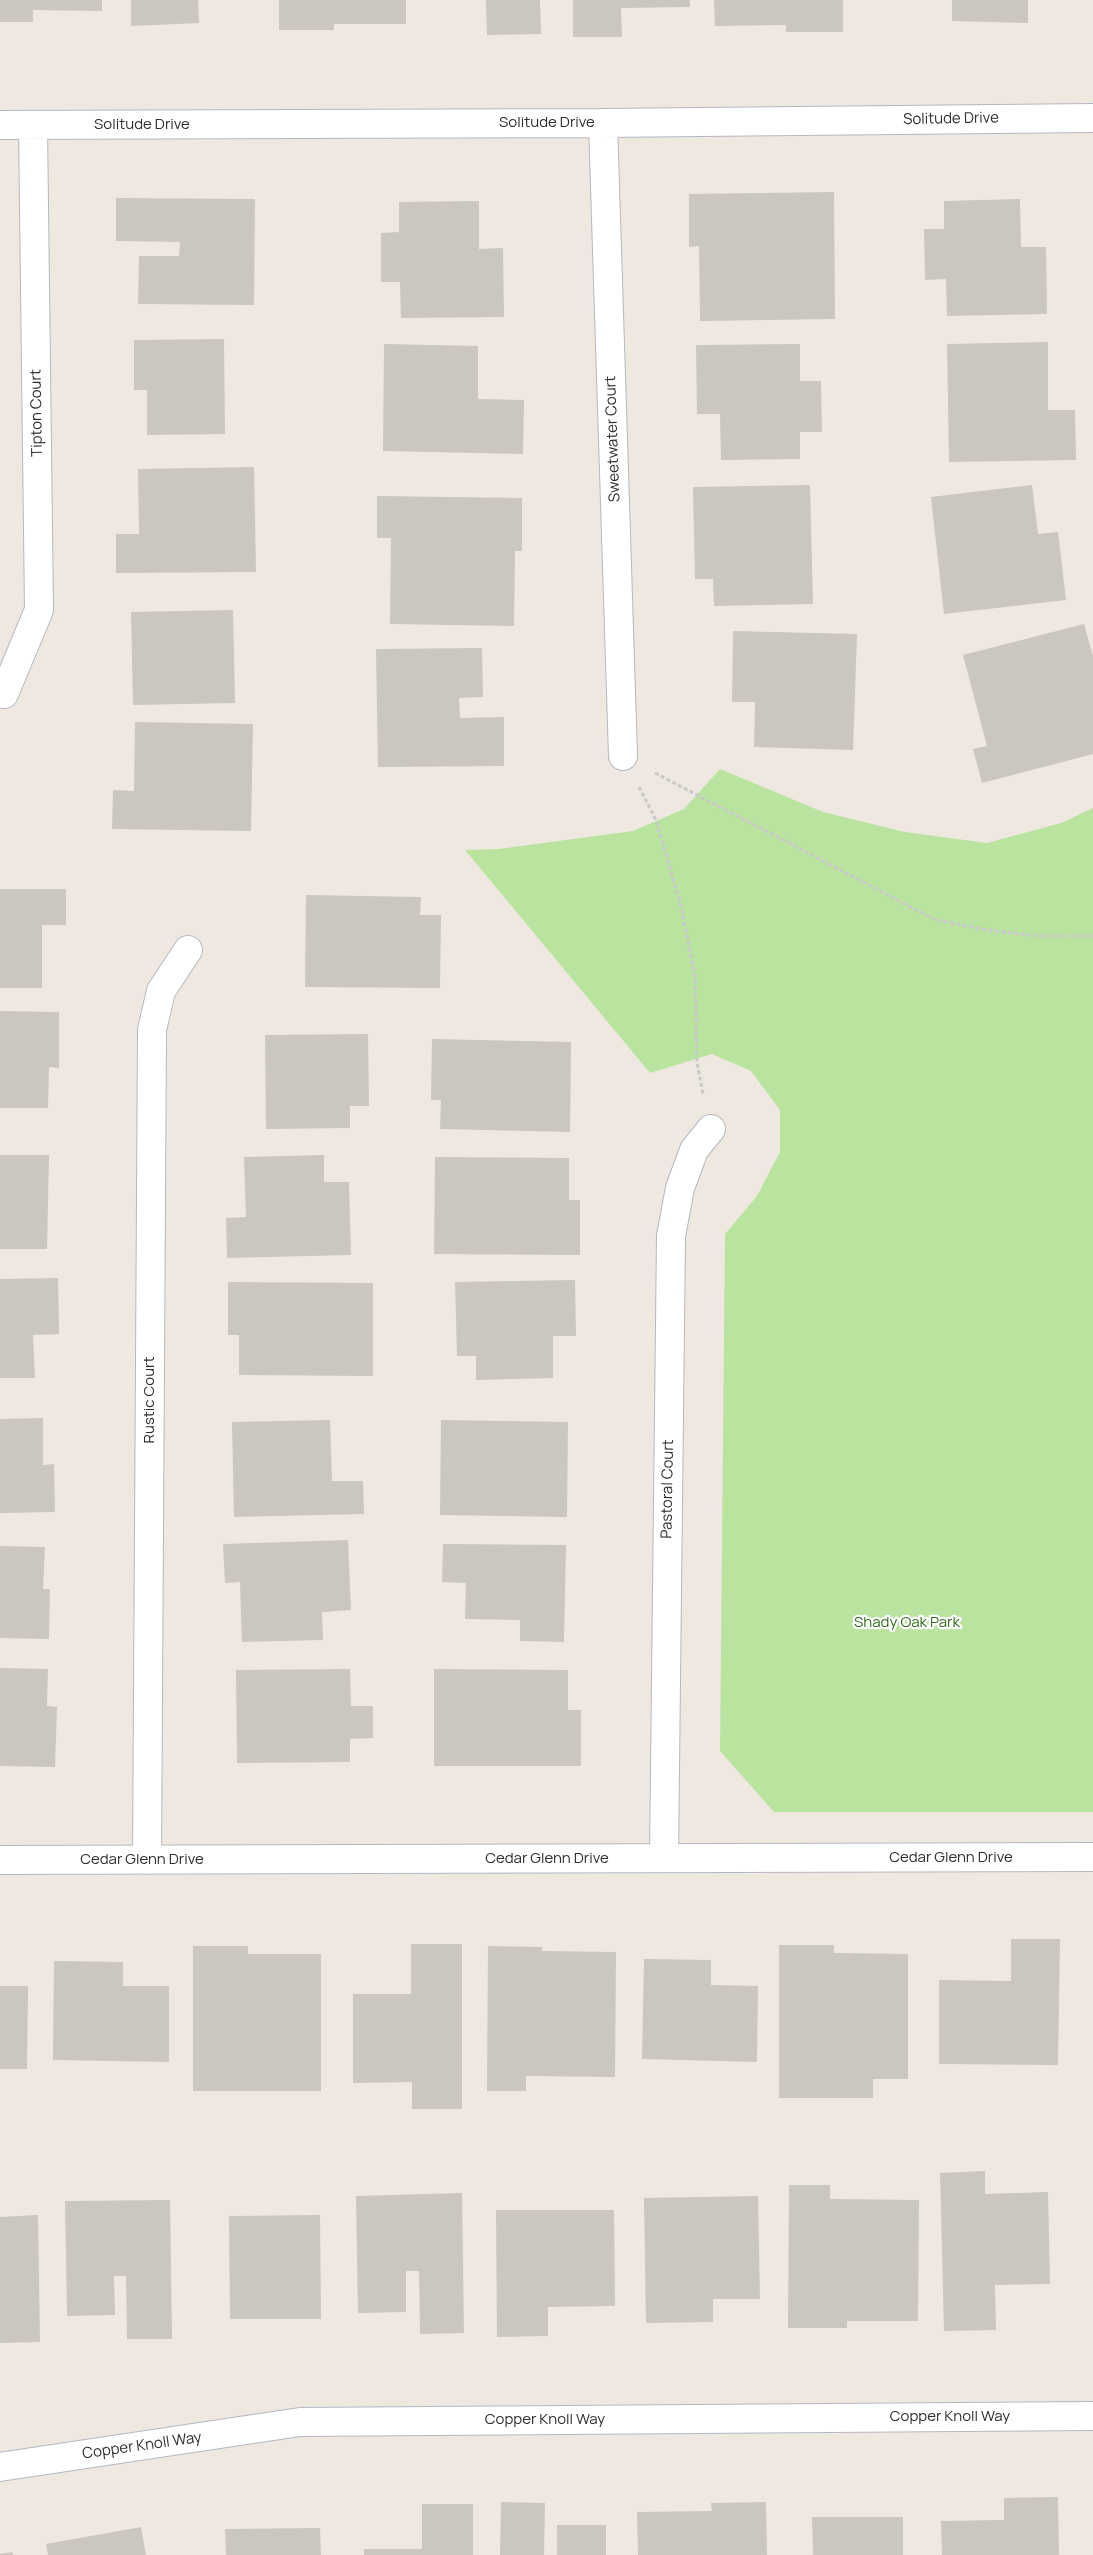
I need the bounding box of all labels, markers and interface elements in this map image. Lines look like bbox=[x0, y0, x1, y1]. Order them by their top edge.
street label: Solitude Drive bbox=[903, 109, 999, 129]
street label: Solitude Drive bbox=[499, 114, 595, 132]
street label: Solitude Drive bbox=[94, 116, 190, 134]
street label: Tipton Court bbox=[27, 369, 47, 457]
street label: Sweetwater Court bbox=[602, 376, 624, 502]
street label: Rustic Court bbox=[141, 1357, 159, 1443]
street label: Pastoral Court bbox=[658, 1439, 678, 1539]
park label: Shady Oak Park bbox=[854, 1614, 960, 1632]
street label: Cedar Glenn Drive bbox=[889, 1849, 1013, 1867]
street label: Cedar Glenn Drive bbox=[485, 1850, 609, 1868]
street label: Cedar Glenn Drive bbox=[80, 1851, 204, 1869]
street label: Copper Knoll Way bbox=[890, 2408, 1010, 2426]
street label: Copper Knoll Way bbox=[485, 2411, 605, 2429]
street label: Copper Knoll Way bbox=[81, 2429, 203, 2463]

